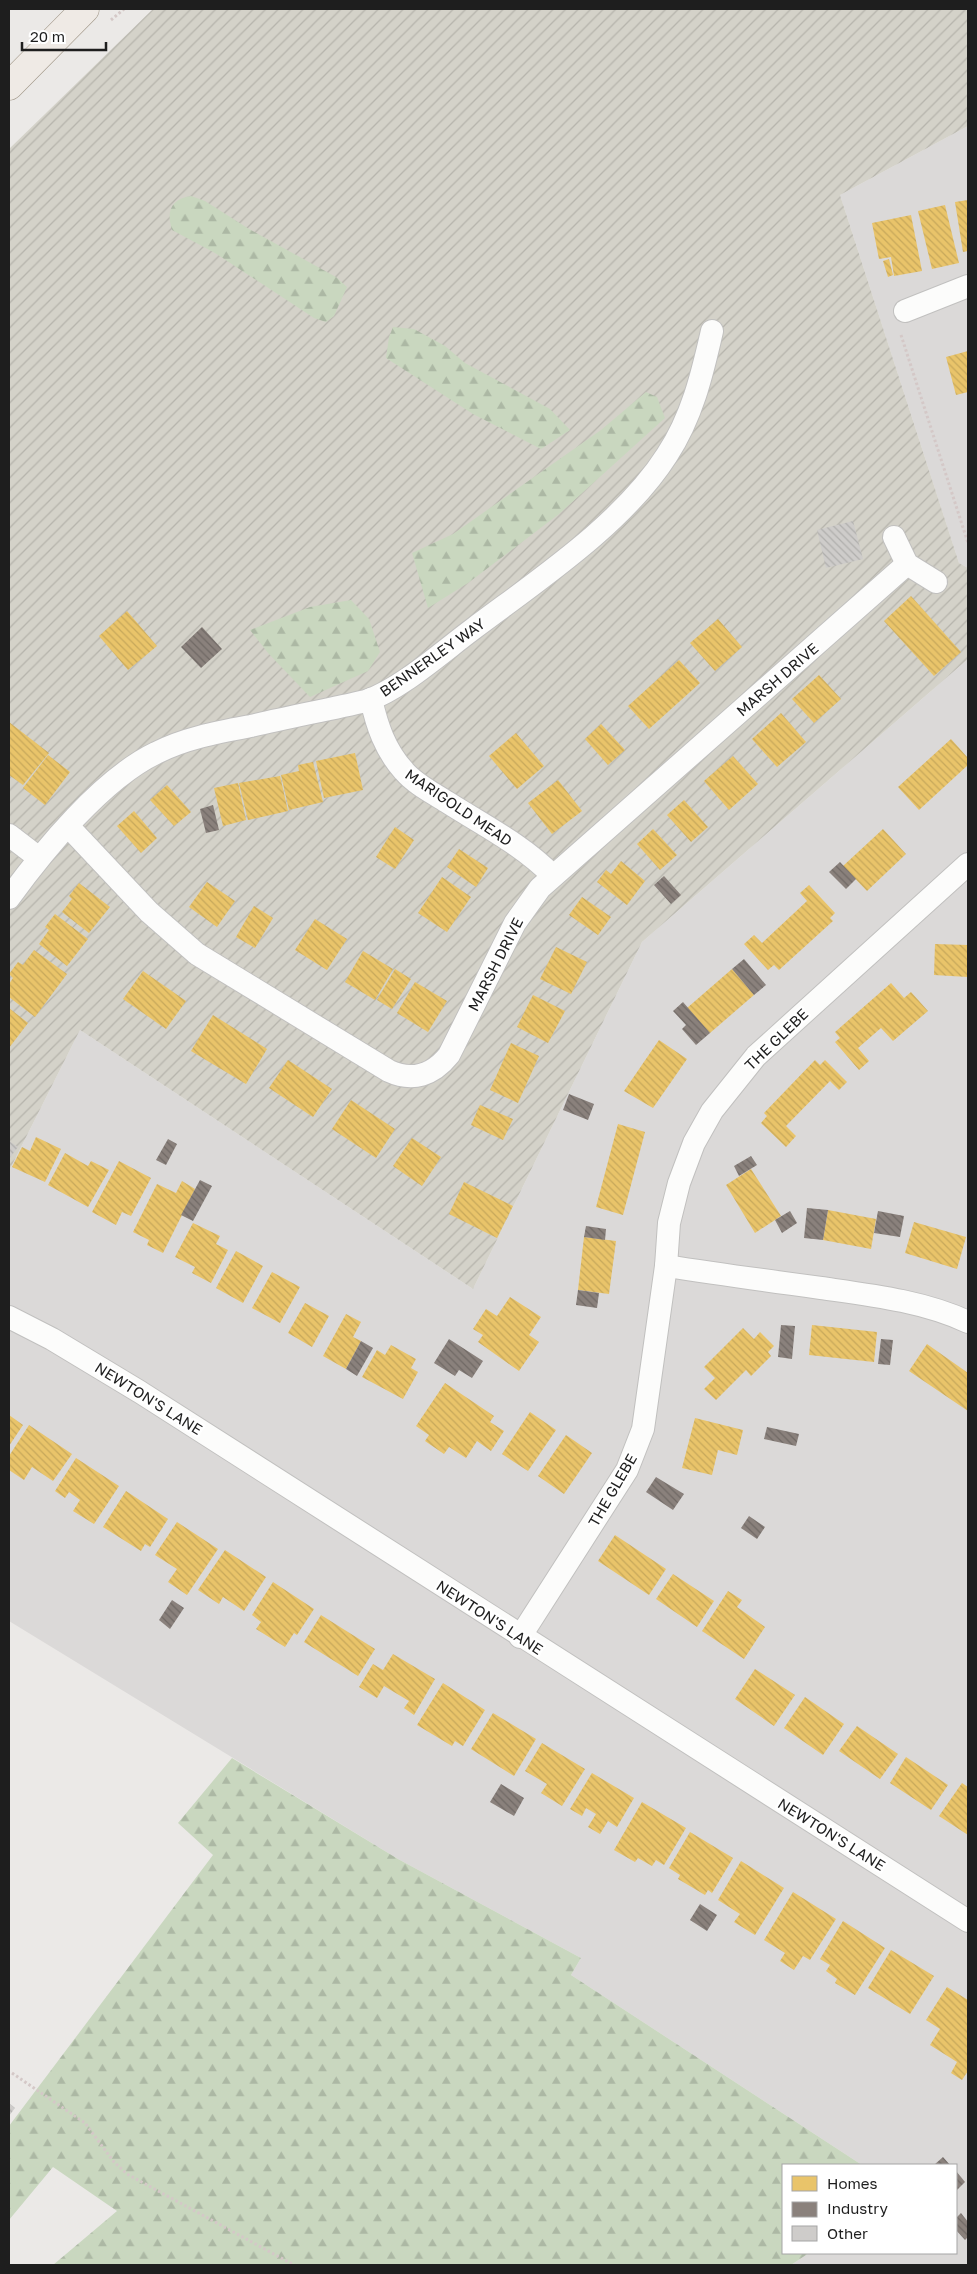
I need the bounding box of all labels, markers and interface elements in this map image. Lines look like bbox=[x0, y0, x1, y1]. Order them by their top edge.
scale bar bbox=[22, 20, 106, 52]
text: 20 m bbox=[30, 27, 65, 45]
street label: BENNERLEY WAY bbox=[376, 614, 488, 700]
street label: MARSH DRIVE bbox=[732, 639, 822, 719]
street label: MARIGOLD MEAD bbox=[402, 765, 516, 849]
street label: MARSH DRIVE bbox=[464, 914, 526, 1014]
street label: THE GLEBE bbox=[741, 1004, 811, 1074]
street label: NEWTON'S LANE bbox=[92, 1358, 206, 1438]
street label: THE GLEBE bbox=[584, 1450, 640, 1530]
street label: NEWTON'S LANE bbox=[433, 1576, 547, 1658]
street label: NEWTON'S LANE bbox=[775, 1794, 889, 1874]
legend bbox=[782, 2164, 957, 2254]
text: Homes bbox=[827, 2174, 877, 2192]
text: Industry bbox=[827, 2199, 888, 2217]
text: Other bbox=[827, 2224, 868, 2242]

